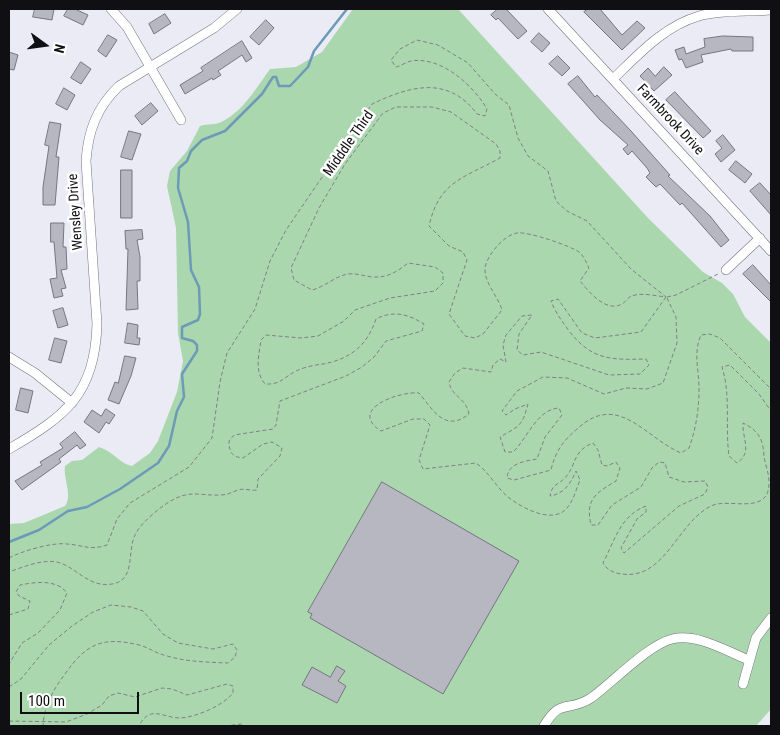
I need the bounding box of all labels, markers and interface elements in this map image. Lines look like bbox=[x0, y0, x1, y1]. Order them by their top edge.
north arrow bbox=[20, 20, 70, 70]
text: N bbox=[51, 43, 68, 55]
street label: Farmbrook Drive bbox=[633, 81, 707, 159]
street label: Midddle Third bbox=[320, 108, 378, 180]
street label: Wensley Drive bbox=[65, 173, 87, 251]
scale bar bbox=[22, 682, 141, 714]
text: 100 m bbox=[28, 692, 65, 710]

